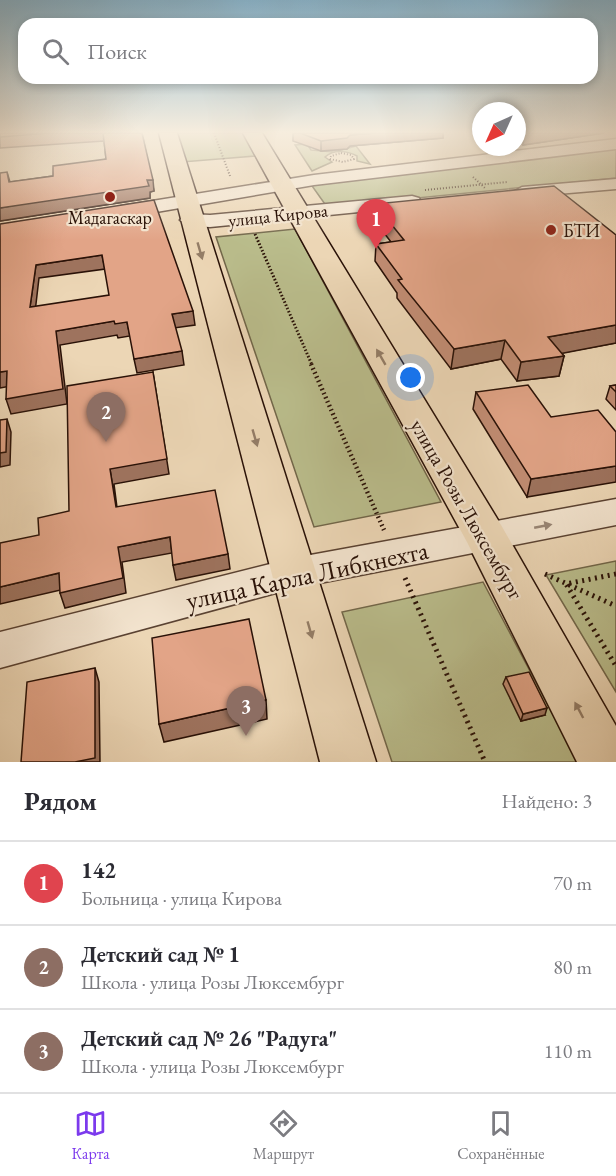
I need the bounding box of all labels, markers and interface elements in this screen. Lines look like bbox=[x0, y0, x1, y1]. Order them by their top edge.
search box bbox=[18, 18, 598, 84]
icon: search bbox=[39, 35, 72, 68]
text: Поиск bbox=[87, 37, 147, 66]
north arrow bbox=[472, 102, 526, 156]
marker: Мадагаскар bbox=[103, 190, 117, 204]
street label: улица Кирова bbox=[227, 198, 330, 232]
pin: 1 bbox=[356, 200, 395, 249]
place label: Мадагаскар bbox=[68, 206, 152, 229]
place label: БТИ bbox=[563, 219, 600, 242]
marker: БТИ bbox=[544, 223, 558, 237]
one-way arrow bbox=[196, 242, 205, 260]
one-way arrow bbox=[375, 349, 386, 365]
your location bbox=[396, 363, 425, 392]
pin: 2 bbox=[86, 392, 126, 442]
street label: улица Розы Люксембург bbox=[404, 414, 530, 604]
one-way arrow bbox=[251, 429, 260, 447]
one-way arrow bbox=[534, 521, 553, 530]
street label: улица Карла Либкнехта bbox=[183, 533, 432, 617]
one-way arrow bbox=[306, 621, 315, 639]
pin: 3 bbox=[226, 686, 266, 736]
one-way arrow bbox=[574, 702, 584, 719]
text: Рядом bbox=[24, 784, 97, 818]
text: Найдено: 3 bbox=[501, 788, 592, 814]
text: 142 bbox=[81, 856, 116, 885]
text: 1 bbox=[38, 870, 49, 896]
text: 70 m bbox=[553, 870, 592, 896]
text: Больница · улица Кирова bbox=[81, 885, 282, 911]
text: Детский сад № 1 bbox=[81, 940, 240, 969]
text: 2 bbox=[38, 954, 49, 980]
text: 80 m bbox=[553, 954, 592, 980]
text: Школа · улица Розы Люксембург bbox=[81, 969, 344, 995]
text: Детский сад № 26 "Радуга" bbox=[81, 1024, 337, 1053]
text: 3 bbox=[38, 1038, 49, 1064]
text: 110 m bbox=[544, 1038, 592, 1064]
text: Школа · улица Розы Люксембург bbox=[81, 1053, 344, 1079]
tab: Карта bbox=[72, 1107, 110, 1164]
tab: Маршрут bbox=[253, 1107, 314, 1164]
tab: Сохранённые bbox=[457, 1107, 544, 1164]

